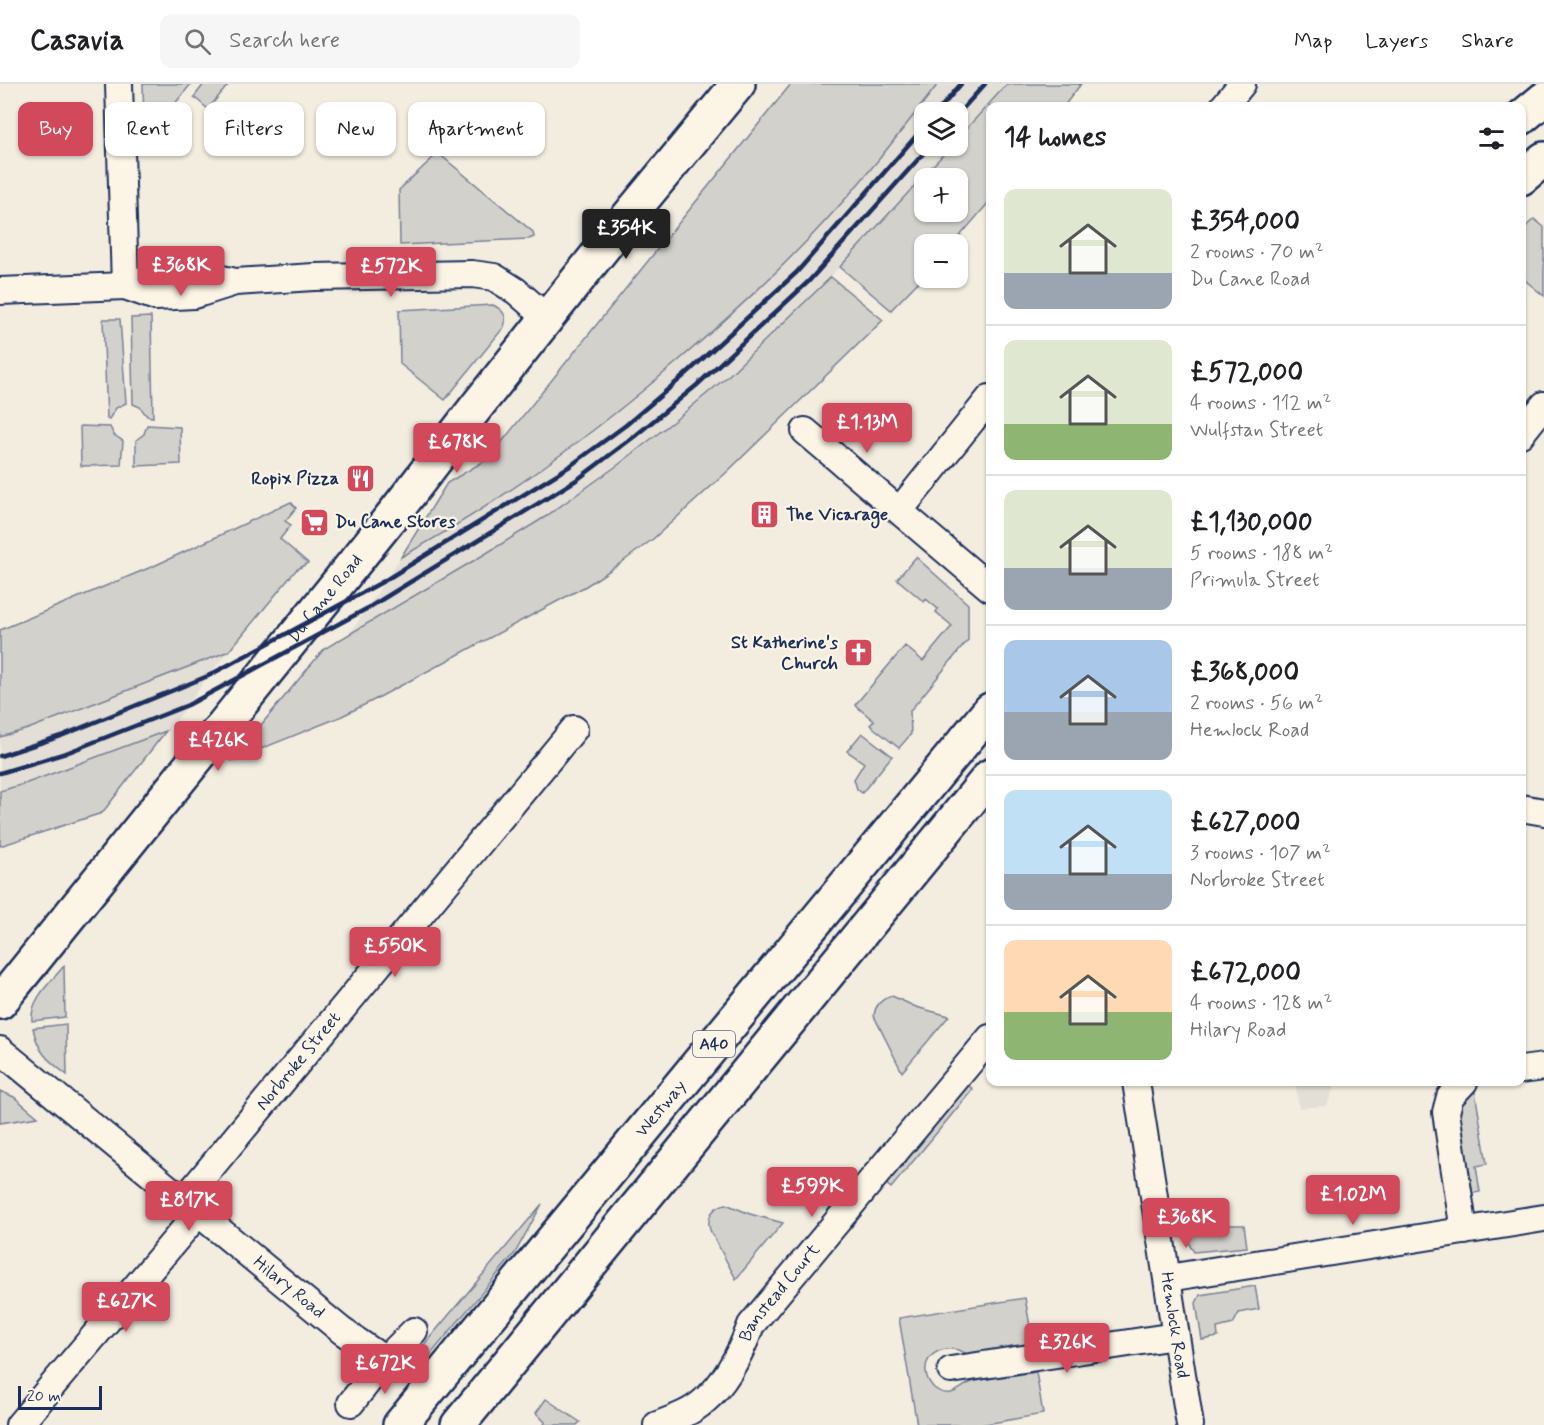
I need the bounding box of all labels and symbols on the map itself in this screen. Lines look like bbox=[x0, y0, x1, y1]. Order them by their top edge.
pin: £354K bbox=[584, 209, 668, 260]
pin: £368K bbox=[139, 246, 223, 297]
pin: £572K bbox=[349, 247, 433, 298]
pin: £1.13M bbox=[818, 403, 916, 454]
pin: £678K bbox=[415, 423, 499, 474]
restaurant icon: Ropix Pizza bbox=[344, 463, 376, 495]
place label: Ropix Pizza bbox=[251, 467, 339, 491]
building icon: The Vicarage bbox=[749, 499, 781, 531]
place label: The Vicarage bbox=[786, 503, 888, 529]
supermarket icon: Du Cane Stores bbox=[298, 506, 330, 538]
place label: Du Cane Stores bbox=[335, 510, 455, 534]
street label: Du Cane Road bbox=[282, 549, 368, 648]
place label: St Katherine's Church bbox=[731, 631, 838, 676]
church icon: St Katherine's Church bbox=[843, 637, 875, 669]
pin: £426K bbox=[176, 721, 260, 772]
pin: £550K bbox=[353, 927, 437, 978]
street label: Norbroke Street bbox=[251, 1007, 347, 1116]
road number: A40 bbox=[693, 1031, 735, 1057]
street label: Westway bbox=[630, 1075, 692, 1143]
pin: £599K bbox=[770, 1167, 854, 1218]
pin: £1.02M bbox=[1304, 1175, 1402, 1226]
pin: £817K bbox=[147, 1181, 231, 1232]
pin: £368K bbox=[1144, 1198, 1228, 1249]
street label: Banstead Court bbox=[734, 1238, 826, 1345]
street label: Hilary Road bbox=[248, 1251, 330, 1324]
street label: Hemlock Road bbox=[1154, 1270, 1194, 1380]
pin: £627K bbox=[84, 1282, 168, 1333]
pin: £326K bbox=[1025, 1323, 1109, 1374]
pin: £672K bbox=[343, 1344, 427, 1395]
scale bar bbox=[18, 1383, 102, 1410]

